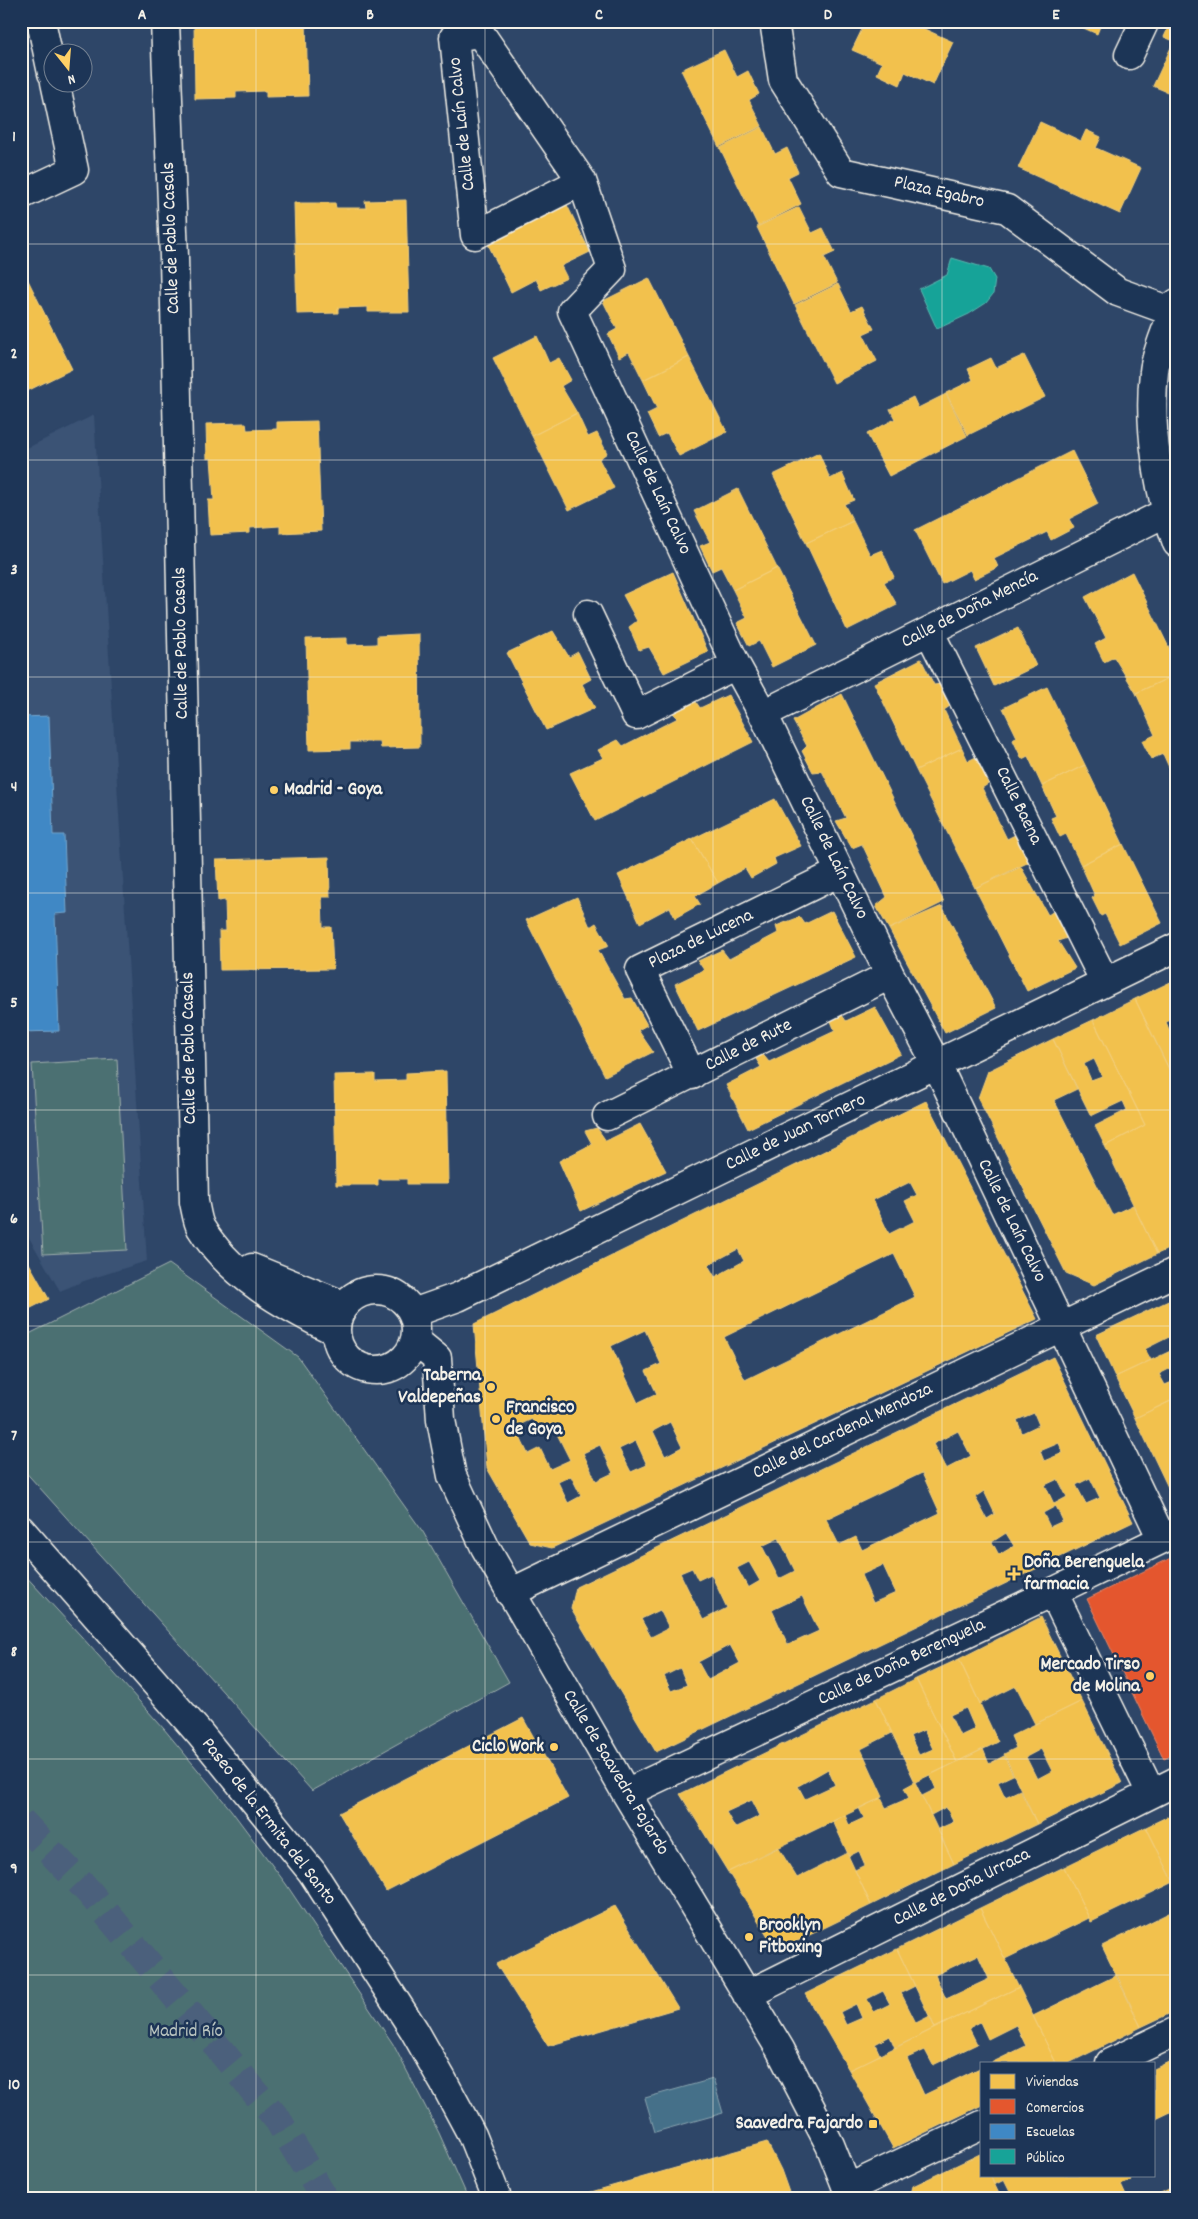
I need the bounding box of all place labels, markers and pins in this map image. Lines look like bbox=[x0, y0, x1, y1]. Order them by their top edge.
place label: Madrid - Goya bbox=[284, 777, 383, 804]
marker: Madrid - Goya bbox=[268, 784, 280, 796]
place label: Taberna Valdepeñas bbox=[398, 1363, 482, 1412]
marker: Taberna Valdepeñas bbox=[485, 1381, 497, 1393]
place label: Francisco de Goya bbox=[506, 1395, 575, 1444]
marker: Francisco de Goya bbox=[490, 1413, 502, 1425]
place label: Doña Berenguela farmacia bbox=[1023, 1550, 1145, 1599]
marker: Doña Berenguela farmacia bbox=[1008, 1568, 1020, 1580]
place label: Mercado Tirso de Molina bbox=[1041, 1652, 1141, 1701]
marker: Mercado Tirso de Molina bbox=[1144, 1670, 1156, 1682]
place label: Ciclo Work bbox=[472, 1734, 544, 1761]
marker: Ciclo Work bbox=[548, 1741, 560, 1753]
place label: Brooklyn Fitboxing bbox=[759, 1913, 822, 1962]
marker: Brooklyn Fitboxing bbox=[743, 1931, 755, 1943]
place label: Saavedra Fajardo bbox=[736, 2111, 864, 2138]
marker: Saavedra Fajardo bbox=[867, 2118, 879, 2130]

